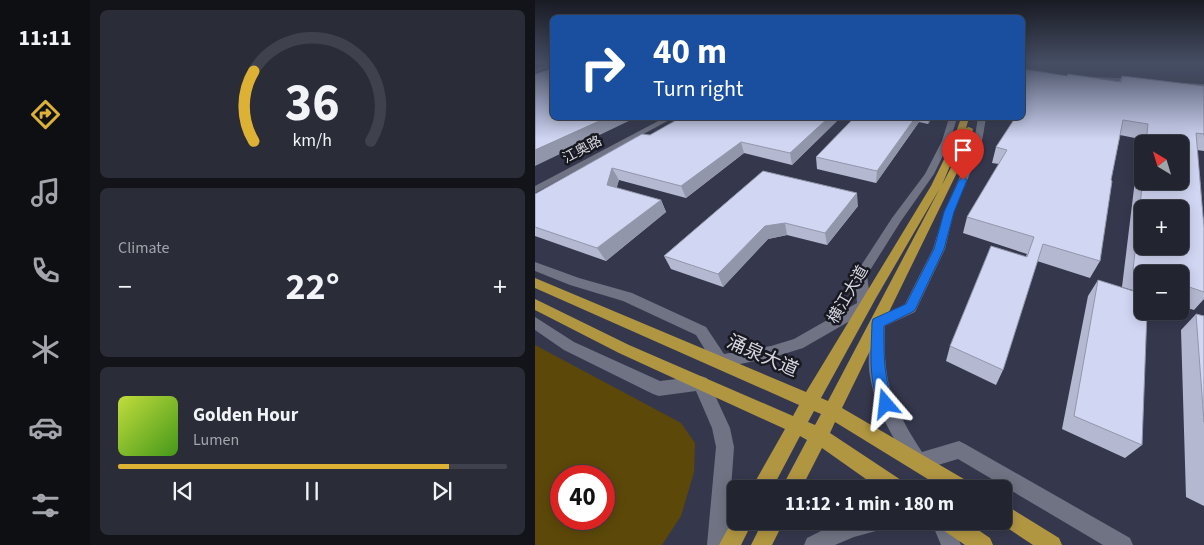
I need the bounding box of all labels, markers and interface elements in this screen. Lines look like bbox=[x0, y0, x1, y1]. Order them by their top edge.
text: 11:11 bbox=[18, 22, 72, 54]
text: 40 m bbox=[653, 27, 727, 77]
icon: right bbox=[570, 35, 635, 100]
text: 36 bbox=[285, 67, 340, 141]
text: Turn right bbox=[653, 73, 743, 105]
icon: directions bbox=[28, 97, 63, 132]
text: km/h bbox=[293, 128, 332, 153]
pin bbox=[942, 129, 984, 180]
street label: 江奥路 bbox=[559, 131, 606, 169]
north arrow bbox=[1134, 135, 1189, 190]
map controls bbox=[1134, 135, 1189, 320]
icon: arrive bbox=[949, 136, 977, 164]
icon: music bbox=[28, 175, 63, 210]
button: + bbox=[1134, 200, 1189, 255]
text: Climate bbox=[118, 237, 169, 259]
icon: phone bbox=[28, 253, 63, 288]
text: 22° bbox=[286, 260, 340, 314]
street label: 横江大道 bbox=[822, 261, 873, 328]
button: − bbox=[1134, 265, 1189, 320]
text: − bbox=[118, 267, 132, 307]
text: + bbox=[493, 267, 507, 307]
street label: 涌泉大道 bbox=[722, 329, 803, 384]
icon: climate bbox=[28, 332, 63, 367]
position arrow bbox=[859, 377, 911, 429]
text: Golden Hour bbox=[193, 402, 298, 429]
icon: car bbox=[28, 410, 63, 445]
text: Lumen bbox=[193, 429, 239, 451]
speed limit sign: 40 bbox=[550, 465, 615, 530]
icon: previous bbox=[169, 477, 197, 505]
icon: pause bbox=[298, 477, 326, 505]
icon: next bbox=[428, 477, 456, 505]
icon: filters bbox=[28, 488, 63, 523]
text: 11:12 · 1 min · 180 m bbox=[785, 491, 954, 518]

